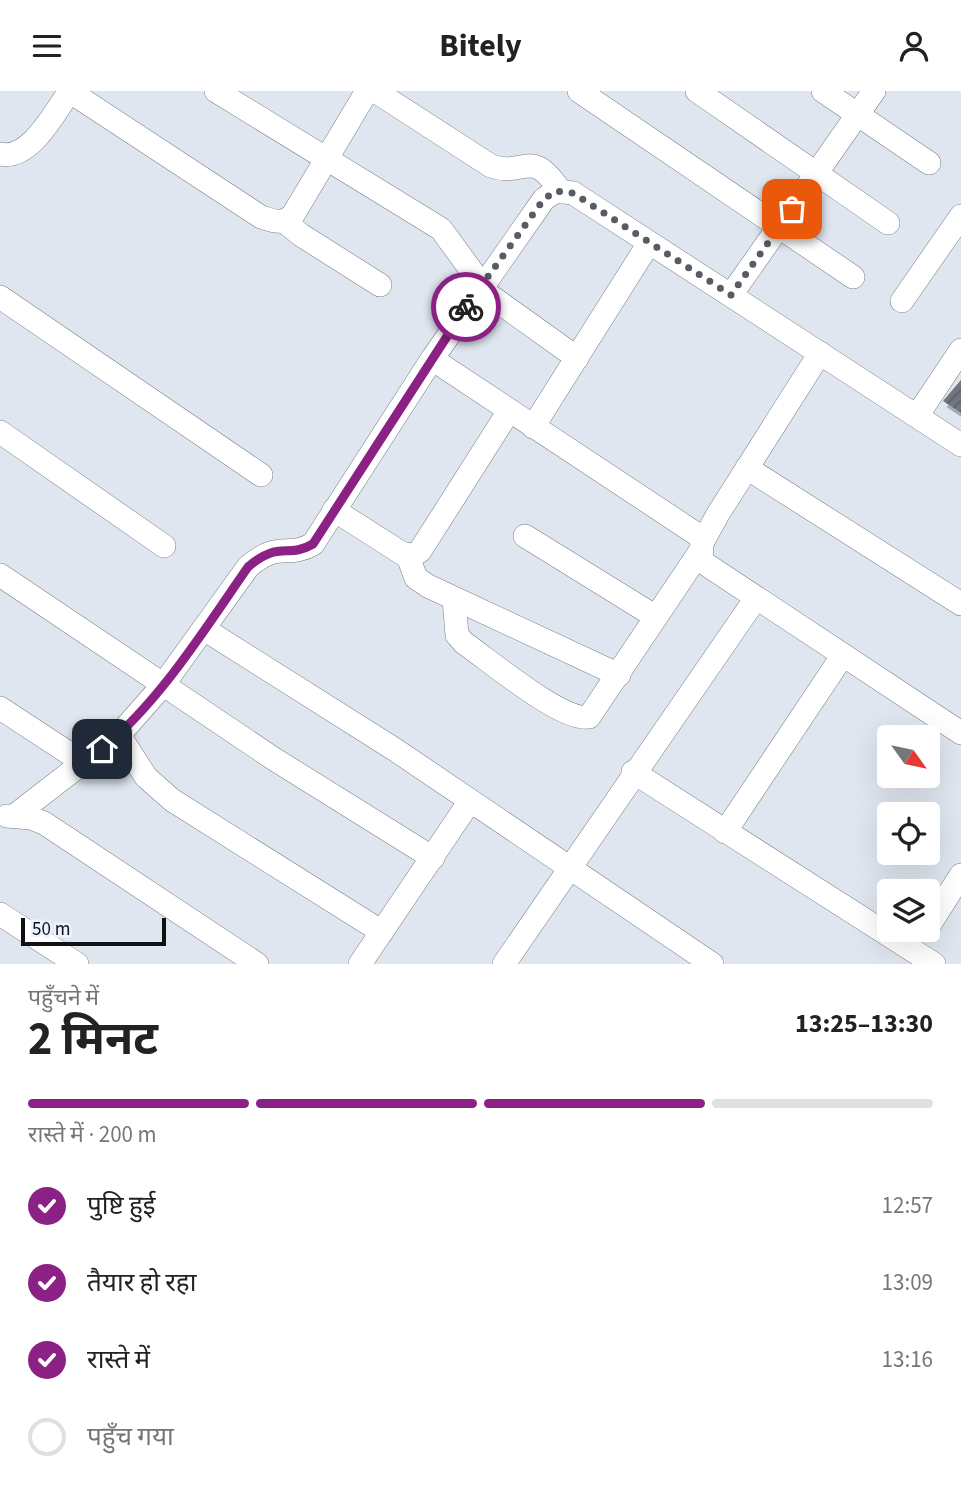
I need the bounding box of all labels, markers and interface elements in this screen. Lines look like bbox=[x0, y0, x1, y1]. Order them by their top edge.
text: Bitely bbox=[439, 23, 522, 69]
icon: menu bbox=[28, 27, 66, 65]
icon: person bbox=[895, 27, 933, 65]
pin bbox=[762, 179, 822, 239]
icon: bag bbox=[773, 190, 811, 228]
courier bbox=[431, 272, 501, 342]
icon: bike bbox=[447, 288, 485, 326]
pin bbox=[72, 719, 132, 779]
north arrow bbox=[877, 725, 940, 787]
map controls bbox=[877, 725, 940, 942]
icon: home bbox=[83, 730, 121, 768]
button: locate bbox=[877, 802, 940, 865]
button: layers bbox=[877, 879, 940, 942]
scale bar bbox=[21, 915, 166, 947]
text: 50 m bbox=[32, 916, 70, 943]
text: पहुँचने में bbox=[28, 981, 99, 1014]
text: 13:25–13:30 bbox=[795, 1005, 933, 1042]
text: 2 मिनट bbox=[28, 1007, 158, 1072]
text: रास्ते में · 200 m bbox=[28, 1118, 157, 1151]
icon: check bbox=[28, 1187, 66, 1225]
text: पुष्टि हुई bbox=[87, 1187, 155, 1224]
text: 12:57 bbox=[882, 1189, 933, 1222]
icon: check bbox=[28, 1264, 66, 1302]
text: तैयार हो रहा bbox=[87, 1264, 196, 1301]
text: 13:09 bbox=[882, 1266, 933, 1299]
icon: check bbox=[28, 1341, 66, 1379]
text: रास्ते में bbox=[87, 1341, 150, 1378]
text: 13:16 bbox=[882, 1343, 933, 1376]
text: पहुँच गया bbox=[87, 1418, 174, 1455]

